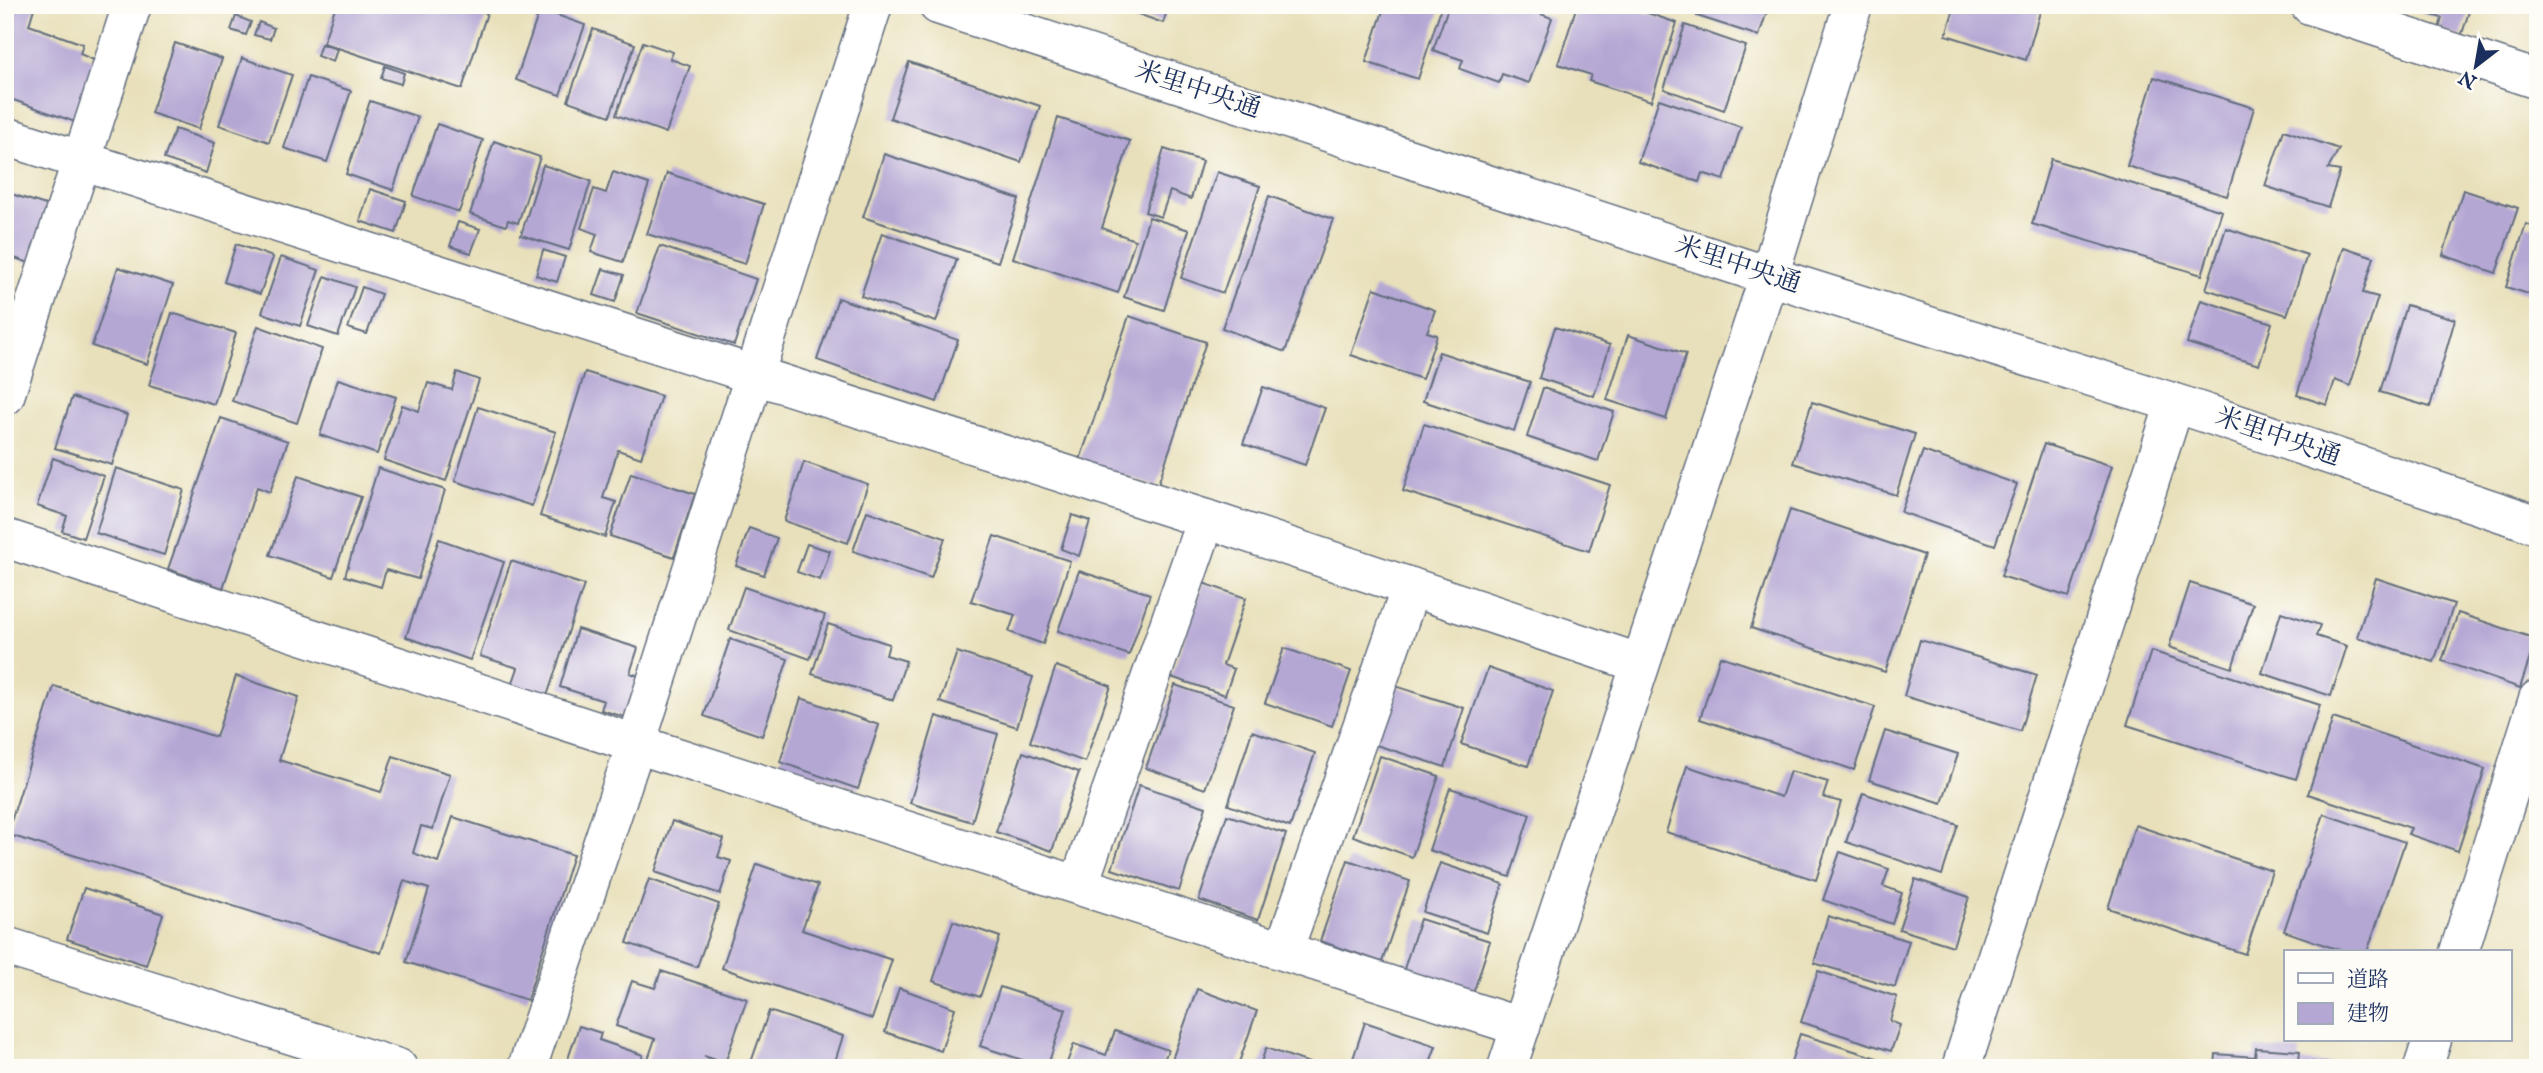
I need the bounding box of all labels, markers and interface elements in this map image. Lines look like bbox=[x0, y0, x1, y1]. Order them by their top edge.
north arrow bbox=[2442, 32, 2512, 102]
street label: 米里中央通 bbox=[1131, 54, 1265, 126]
text: N bbox=[2455, 64, 2482, 94]
street label: 米里中央通 bbox=[1671, 229, 1805, 301]
street label: 米里中央通 bbox=[2211, 400, 2345, 474]
legend bbox=[2284, 950, 2512, 1042]
text: 道路 bbox=[2347, 967, 2389, 994]
text: 建物 bbox=[2347, 1001, 2389, 1028]

